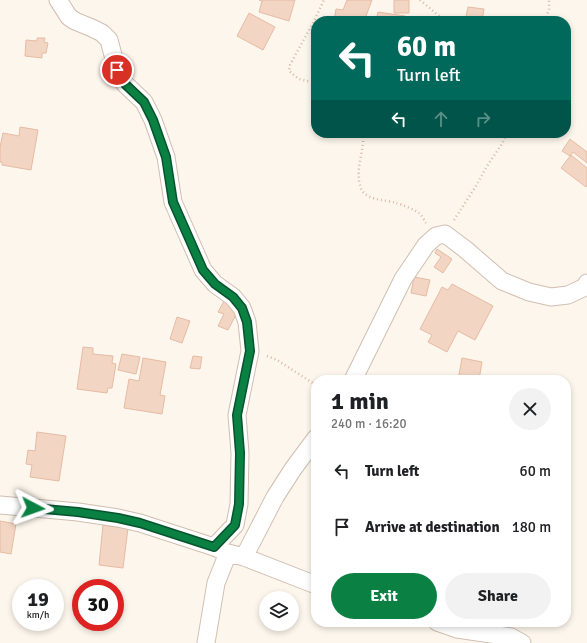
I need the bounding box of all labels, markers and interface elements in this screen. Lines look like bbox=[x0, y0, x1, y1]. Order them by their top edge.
text: 60 m bbox=[397, 30, 456, 64]
icon: left bbox=[331, 32, 383, 84]
pin bbox=[100, 53, 134, 87]
icon: arrive bbox=[106, 59, 128, 81]
text: Turn left bbox=[397, 64, 460, 86]
icon: left bbox=[388, 108, 410, 130]
icon: ahead bbox=[430, 108, 452, 130]
icon: right bbox=[472, 108, 494, 130]
text: 1 min bbox=[331, 386, 389, 416]
button: close bbox=[509, 388, 551, 430]
text: 240 m · 16:20 bbox=[331, 416, 407, 432]
icon: left bbox=[331, 460, 353, 482]
text: Turn left bbox=[365, 462, 419, 480]
text: 60 m bbox=[520, 462, 551, 480]
position arrow bbox=[12, 487, 54, 529]
icon: arrive bbox=[331, 516, 353, 538]
text: Arrive at destination bbox=[365, 518, 500, 536]
text: 180 m bbox=[512, 518, 551, 536]
button: Exit bbox=[331, 573, 437, 619]
button: Share bbox=[445, 573, 551, 619]
speed limit sign: 30 bbox=[72, 579, 124, 631]
text: 19 bbox=[27, 587, 49, 612]
map controls bbox=[259, 591, 299, 631]
button: layers bbox=[259, 591, 299, 631]
text: km/h bbox=[27, 609, 49, 621]

